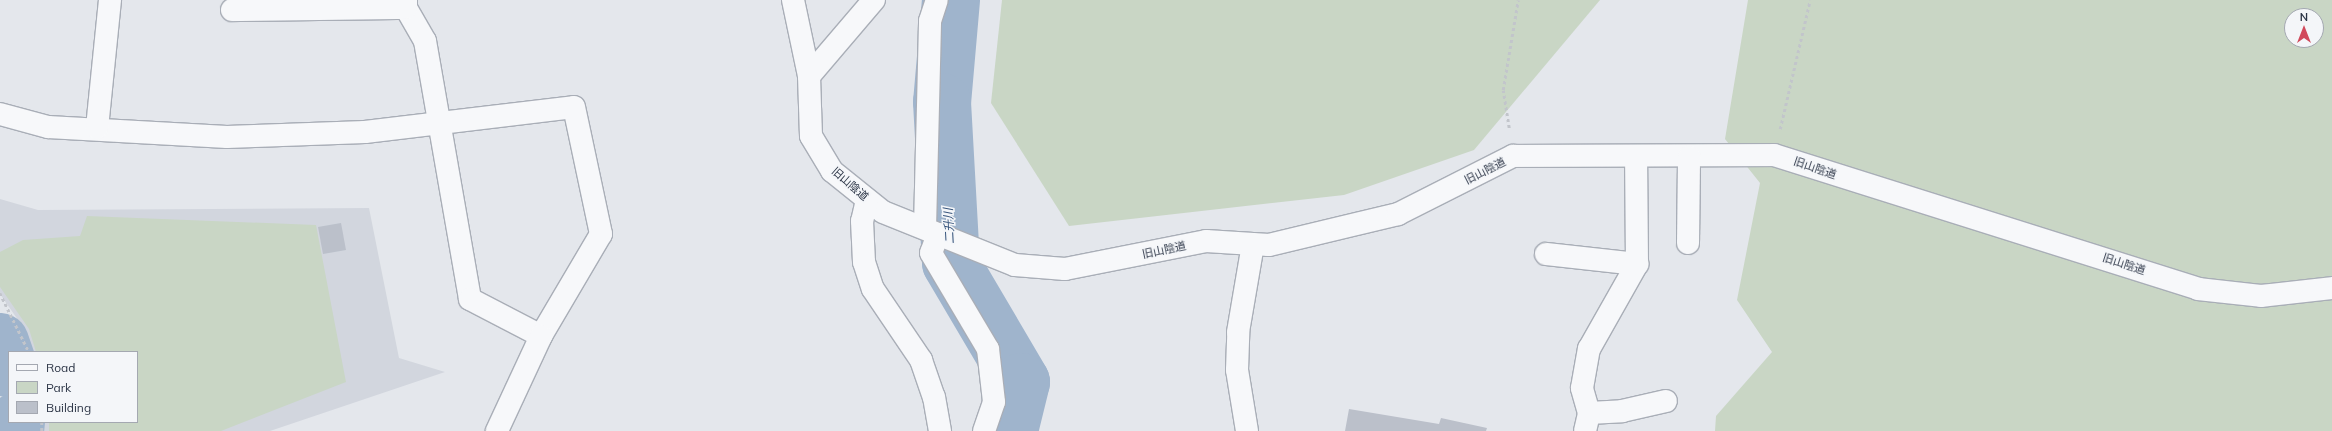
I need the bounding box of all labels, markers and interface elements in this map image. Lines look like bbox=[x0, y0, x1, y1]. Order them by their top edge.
north arrow bbox=[2284, 8, 2324, 48]
text: N bbox=[2300, 10, 2308, 24]
street label: 旧山陰道 bbox=[1462, 155, 1508, 187]
street label: 旧山陰道 bbox=[1792, 155, 1838, 181]
street label: 旧山陰道 bbox=[829, 165, 871, 203]
water label: 二升川 bbox=[941, 208, 957, 244]
street label: 旧山陰道 bbox=[1141, 239, 1187, 261]
street label: 旧山陰道 bbox=[2101, 251, 2147, 277]
legend bbox=[8, 351, 138, 423]
text: Road bbox=[46, 360, 75, 375]
text: Park bbox=[46, 380, 71, 395]
text: Building bbox=[46, 400, 91, 415]

